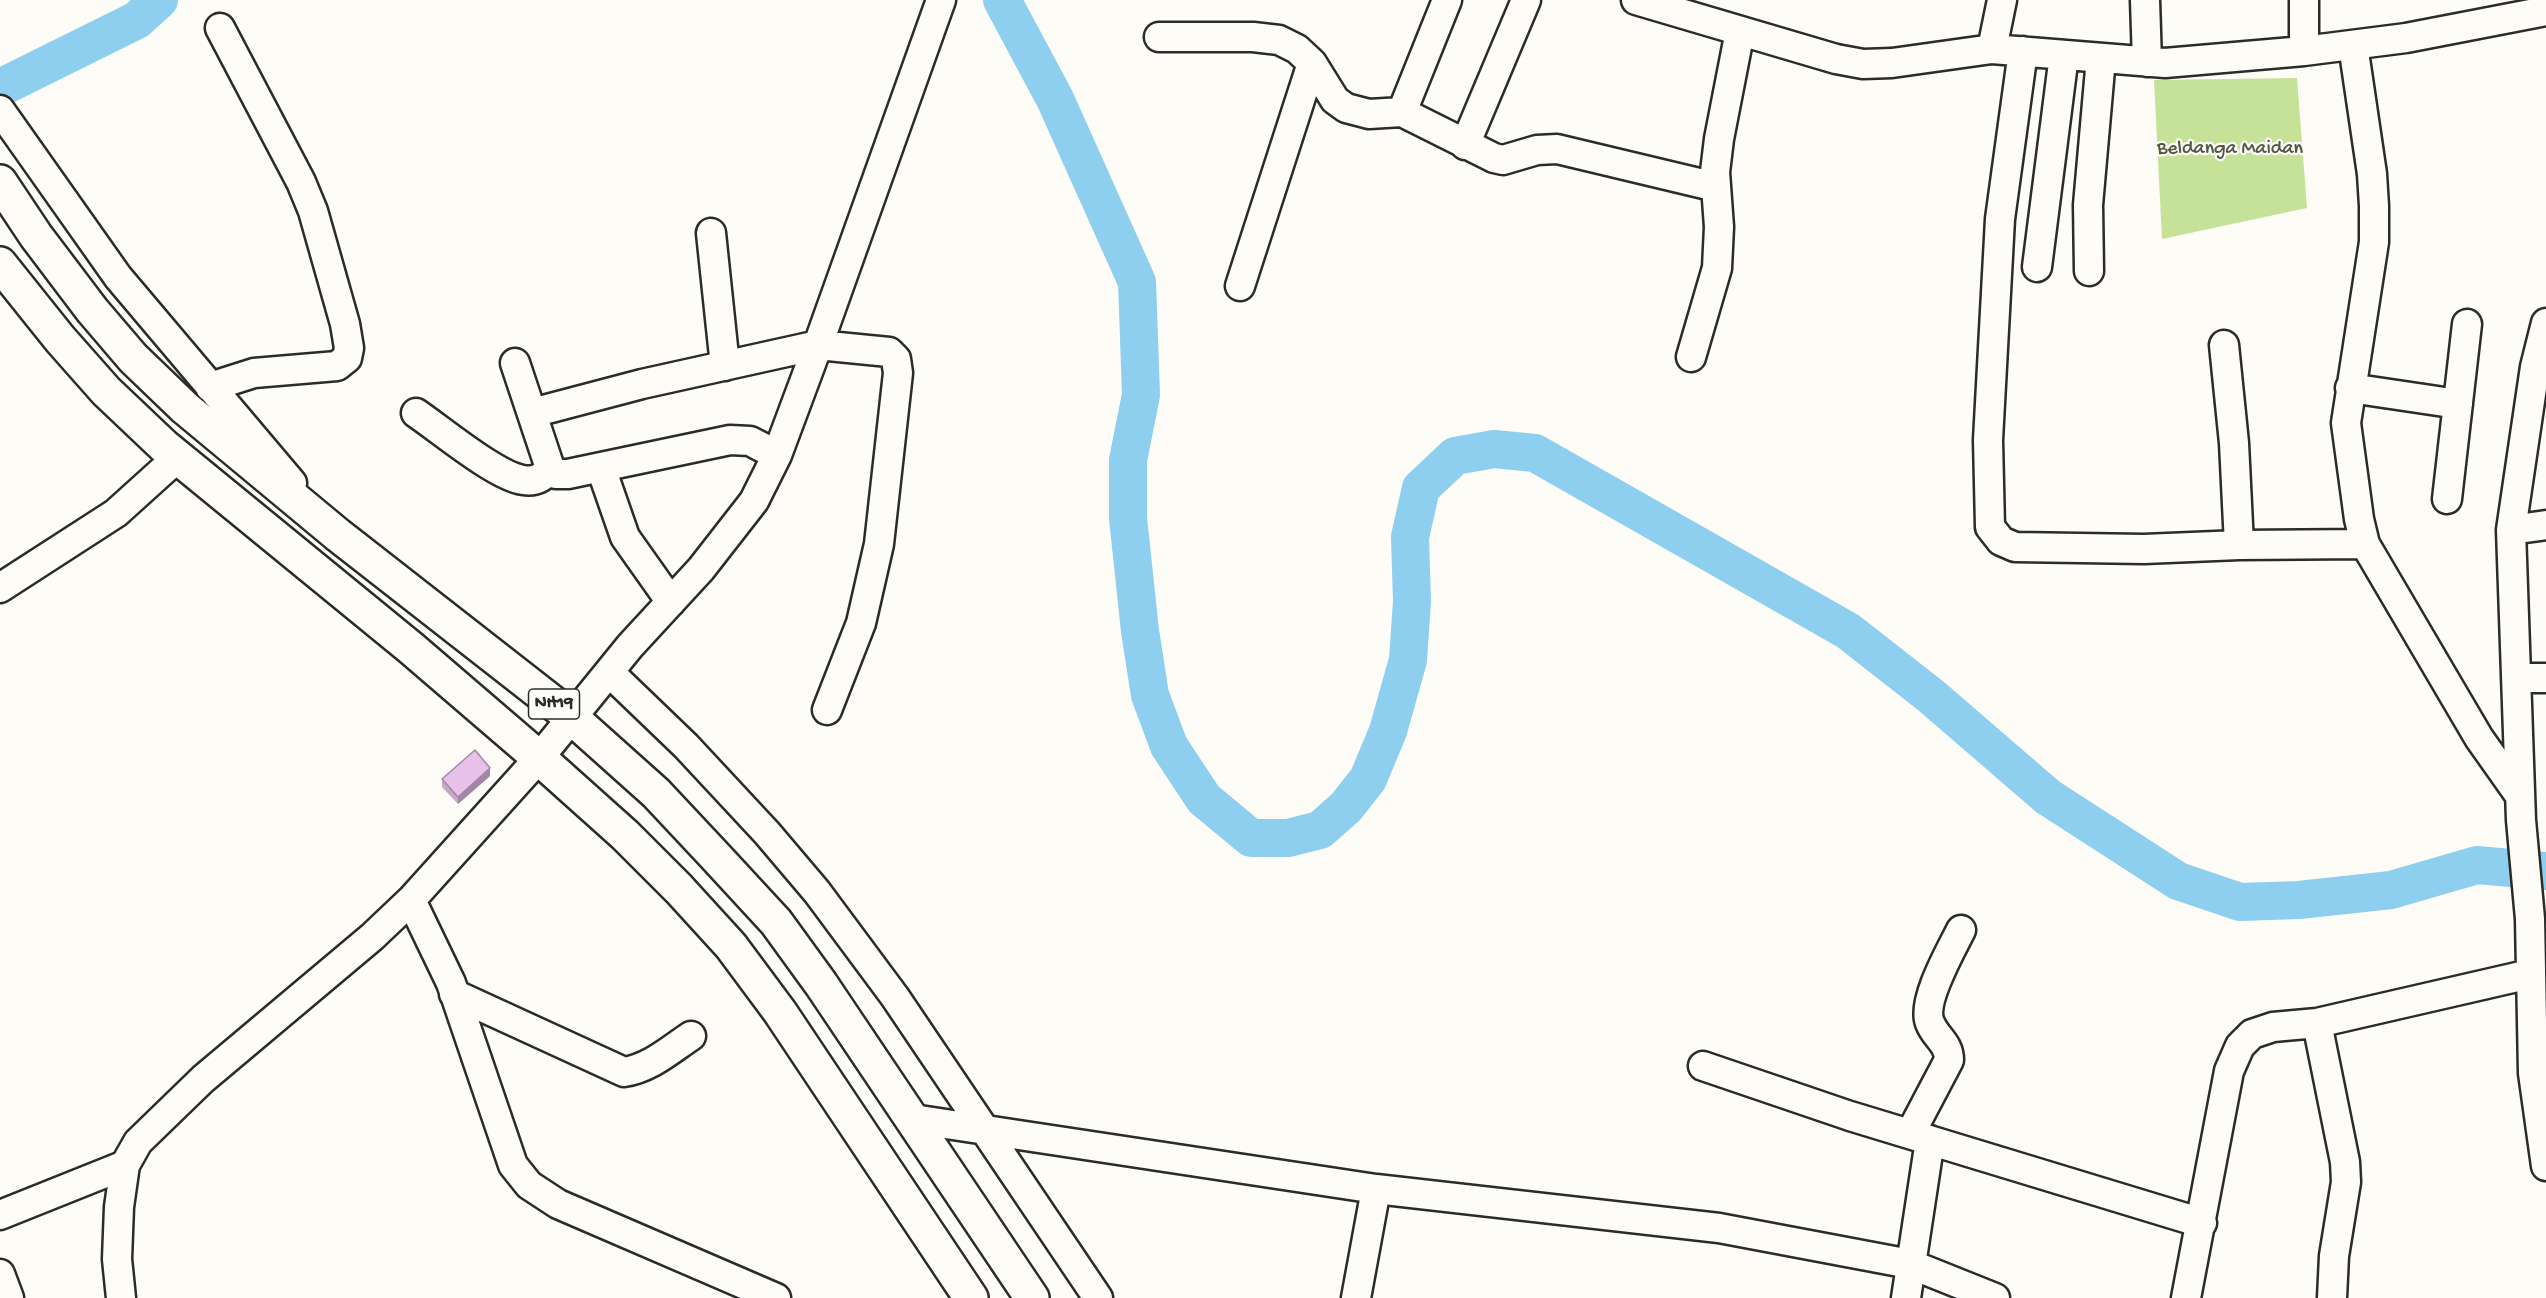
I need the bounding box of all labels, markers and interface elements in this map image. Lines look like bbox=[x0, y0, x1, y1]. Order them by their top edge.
park label: Beldanga Maidan bbox=[2157, 138, 2303, 162]
road number: NH19 bbox=[528, 689, 580, 719]

